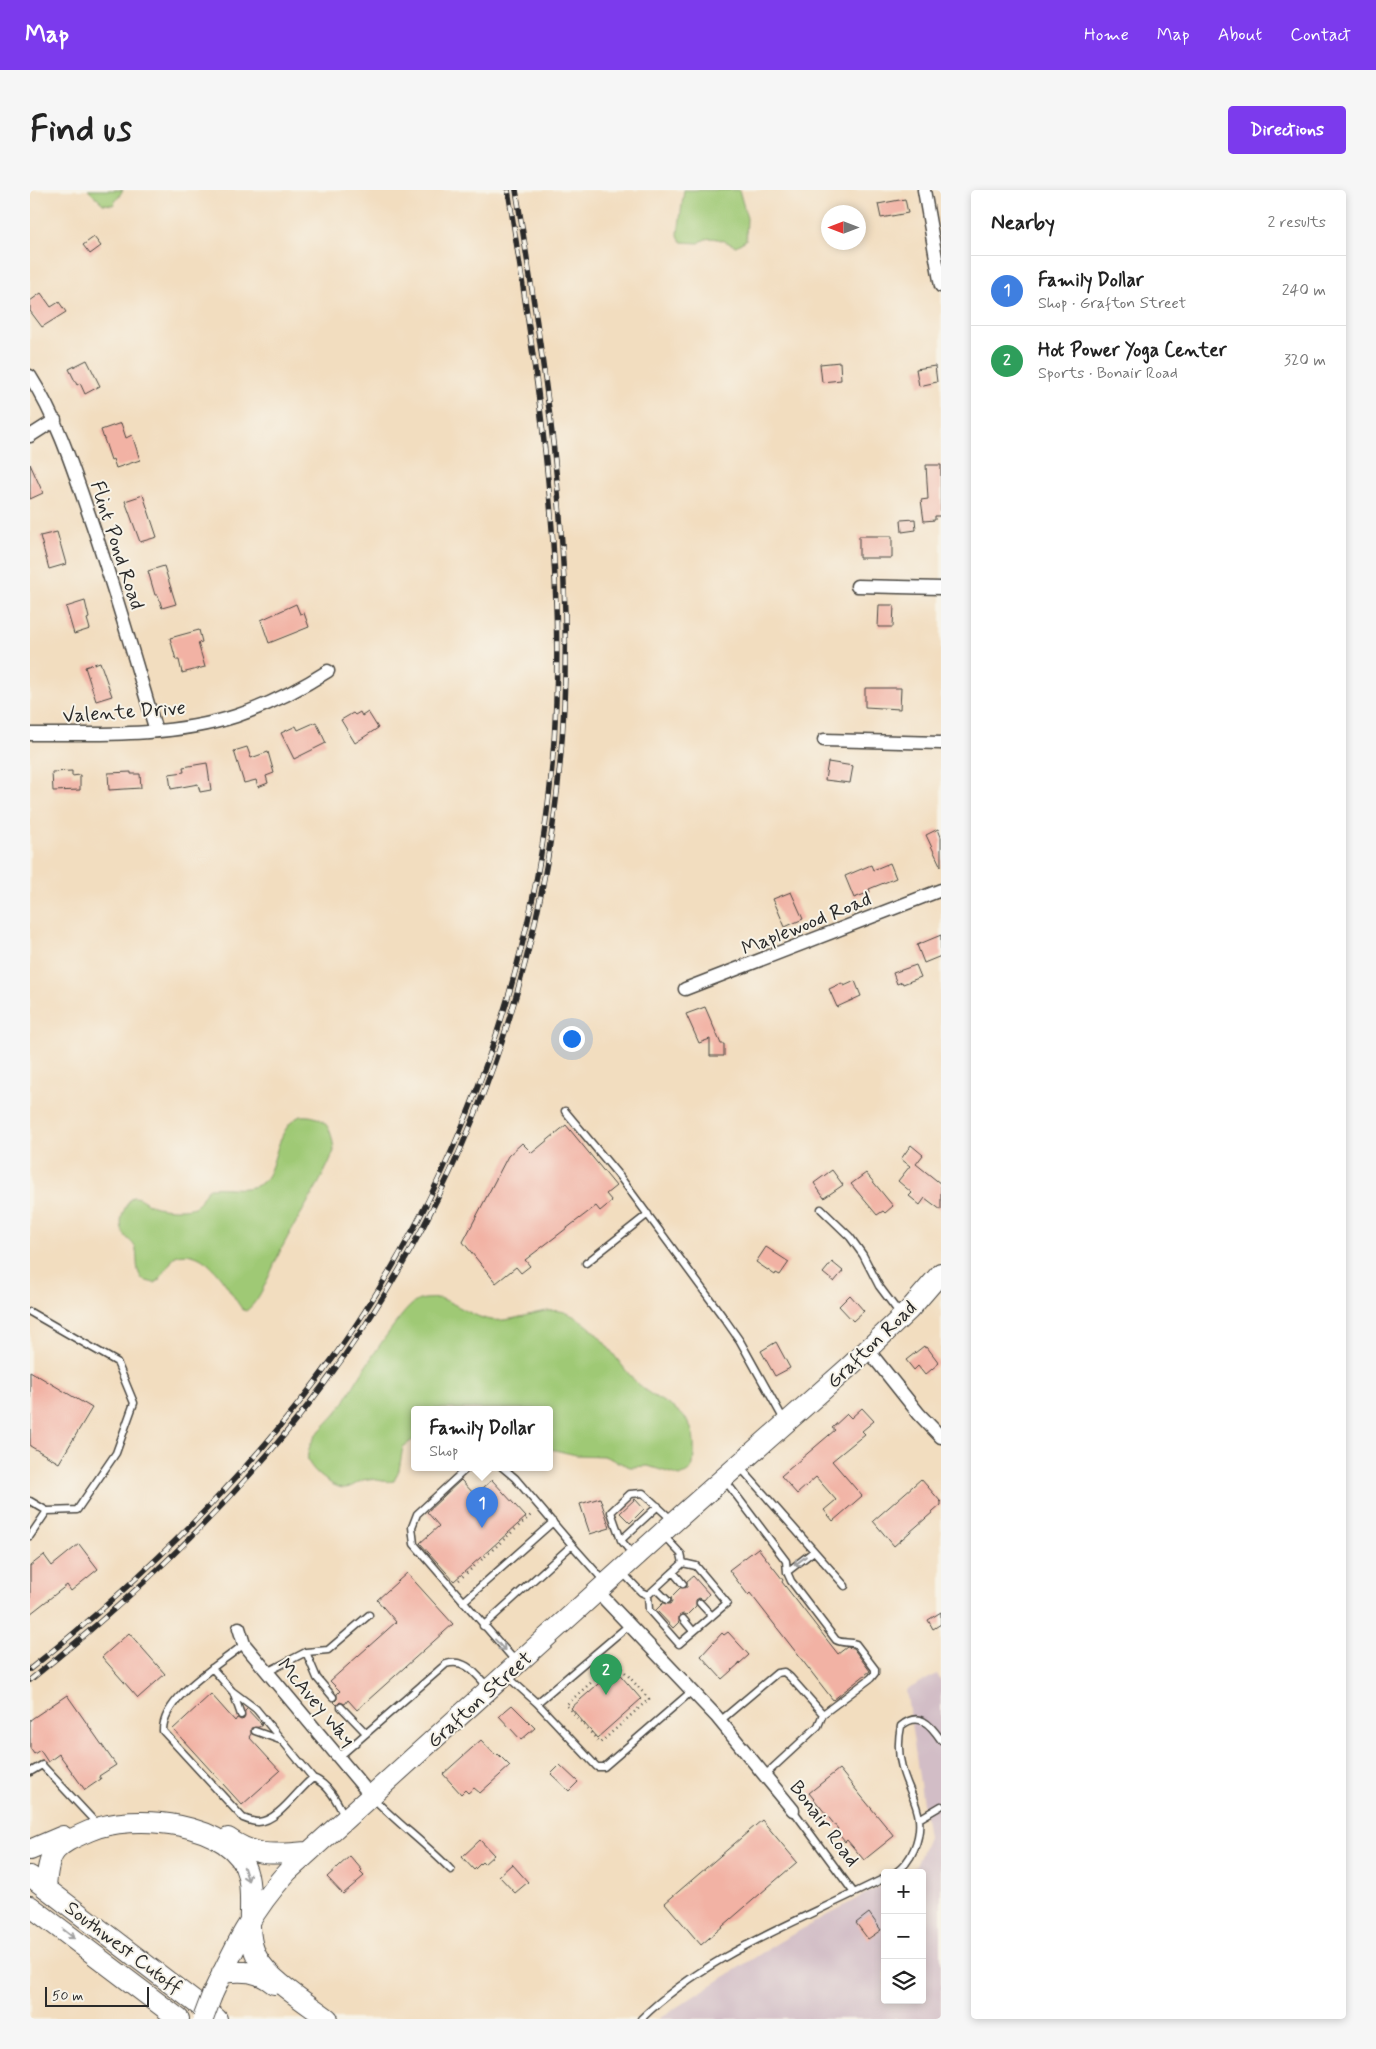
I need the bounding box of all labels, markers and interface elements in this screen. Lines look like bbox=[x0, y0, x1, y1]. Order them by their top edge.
text: Map bbox=[25, 20, 69, 51]
text: Home bbox=[1084, 23, 1129, 47]
text: Map bbox=[1157, 23, 1190, 47]
text: About bbox=[1218, 23, 1262, 47]
text: Contact bbox=[1290, 23, 1351, 47]
button: Directions bbox=[1228, 106, 1346, 154]
text: Find us bbox=[30, 107, 132, 153]
north arrow bbox=[821, 205, 866, 250]
text: Nearby bbox=[991, 209, 1055, 237]
text: 2 results bbox=[1268, 212, 1326, 233]
text: Family Dollar bbox=[1038, 268, 1144, 293]
text: 1 bbox=[1003, 280, 1011, 301]
text: 240 m bbox=[1282, 280, 1326, 301]
text: Shop · Grafton Street bbox=[1038, 293, 1186, 314]
text: Hot Power Yoga Center bbox=[1038, 338, 1227, 363]
text: 2 bbox=[1003, 350, 1011, 371]
text: 320 m bbox=[1284, 350, 1326, 371]
text: Sports · Bonair Road bbox=[1038, 363, 1178, 384]
street label: Flint Pond Road bbox=[83, 478, 150, 613]
street label: Valente Drive bbox=[62, 695, 186, 730]
street label: Maplewood Road bbox=[738, 886, 876, 963]
your location bbox=[559, 1026, 585, 1052]
street label: Grafton Road bbox=[821, 1295, 923, 1395]
popup bbox=[411, 1406, 553, 1471]
text: Family Dollar bbox=[429, 1416, 535, 1441]
text: Shop bbox=[429, 1441, 459, 1462]
pin: 1 bbox=[466, 1487, 498, 1528]
one-way arrow bbox=[794, 1556, 807, 1567]
one-way arrow bbox=[494, 1638, 506, 1651]
street label: Grafton Street bbox=[421, 1645, 539, 1755]
street label: McAvey Way bbox=[271, 1653, 361, 1753]
pin: 2 bbox=[590, 1654, 622, 1695]
street label: Bonair Road bbox=[782, 1775, 865, 1873]
one-way arrow bbox=[242, 1866, 251, 1881]
map controls bbox=[881, 1869, 926, 2004]
button: + bbox=[881, 1869, 926, 1914]
street label: Southwest Cutoff bbox=[59, 1895, 187, 2001]
button: − bbox=[881, 1914, 926, 1959]
one-way arrow bbox=[62, 1929, 75, 1940]
button: layers bbox=[881, 1959, 926, 2004]
scale bar bbox=[45, 1984, 149, 2007]
text: 50 m bbox=[52, 1987, 83, 2005]

